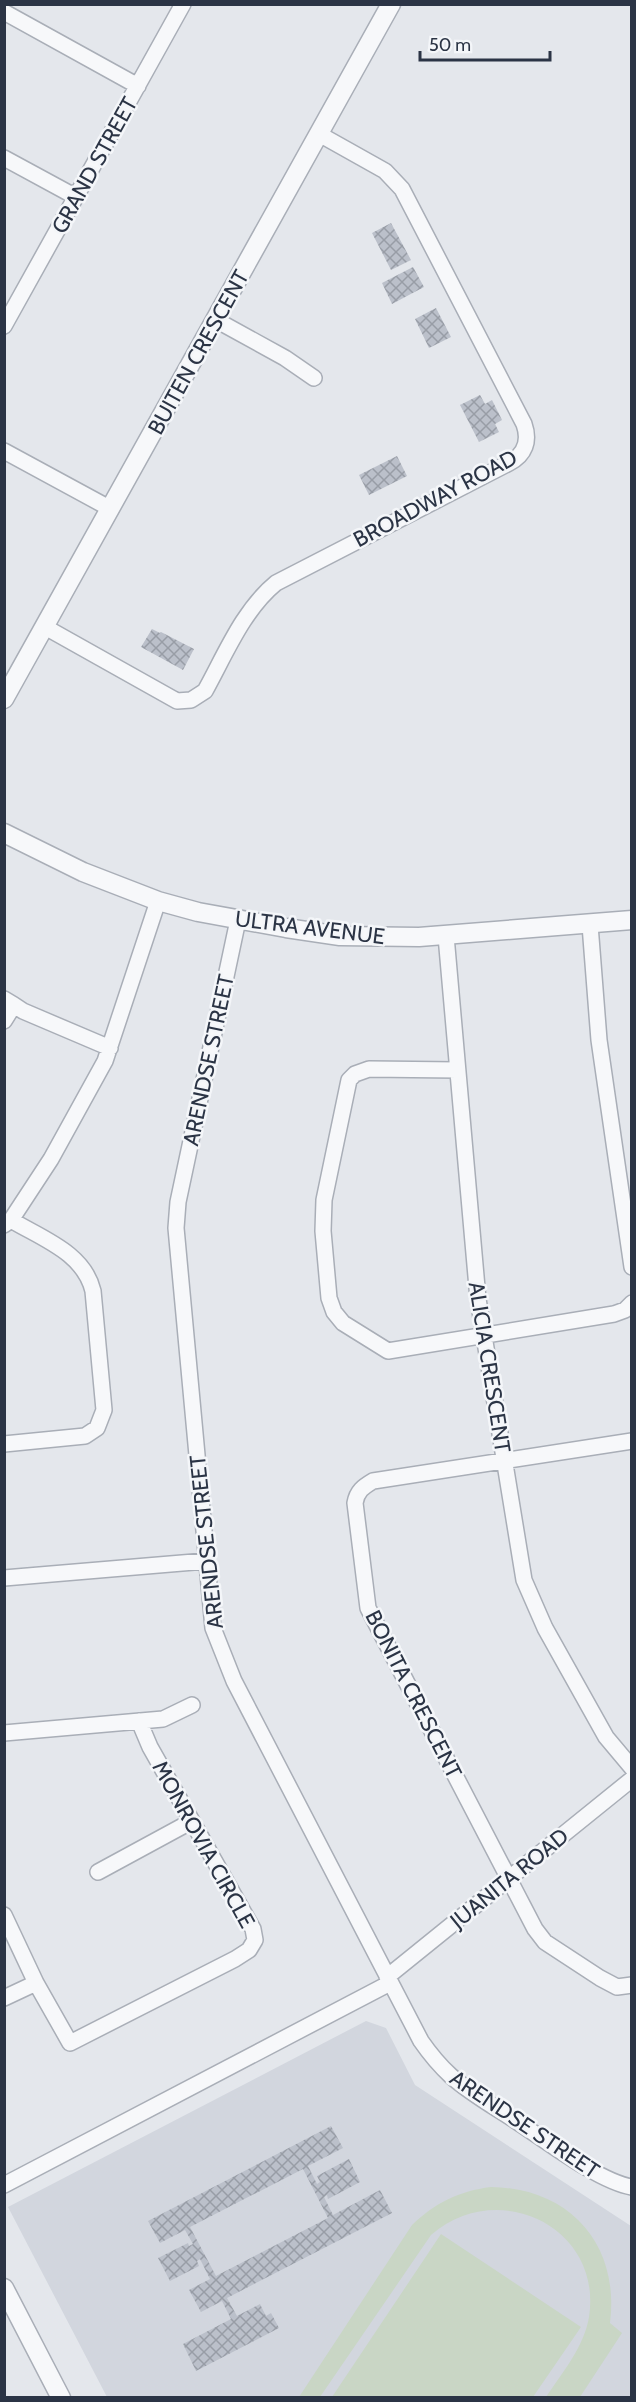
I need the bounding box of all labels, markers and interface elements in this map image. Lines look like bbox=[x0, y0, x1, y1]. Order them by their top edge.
scale bar bbox=[420, 24, 550, 62]
text: 50 m bbox=[429, 34, 471, 56]
street label: GRAND STREET bbox=[46, 92, 143, 238]
street label: BUITEN CRESCENT bbox=[142, 265, 255, 439]
street label: BROADWAY ROAD bbox=[349, 444, 522, 553]
street label: ULTRA AVENUE bbox=[234, 905, 386, 950]
street label: ARENDSE STREET bbox=[177, 972, 240, 1148]
street label: ALICIA CRESCENT bbox=[463, 1280, 516, 1455]
street label: ARENDSE STREET bbox=[184, 1454, 229, 1630]
street label: BONITA CRESCENT bbox=[360, 1606, 468, 1783]
street label: MONROVIA CIRCLE bbox=[146, 1756, 261, 1933]
street label: JUANITA ROAD bbox=[444, 1822, 574, 1935]
street label: ARENDSE STREET bbox=[445, 2064, 605, 2185]

